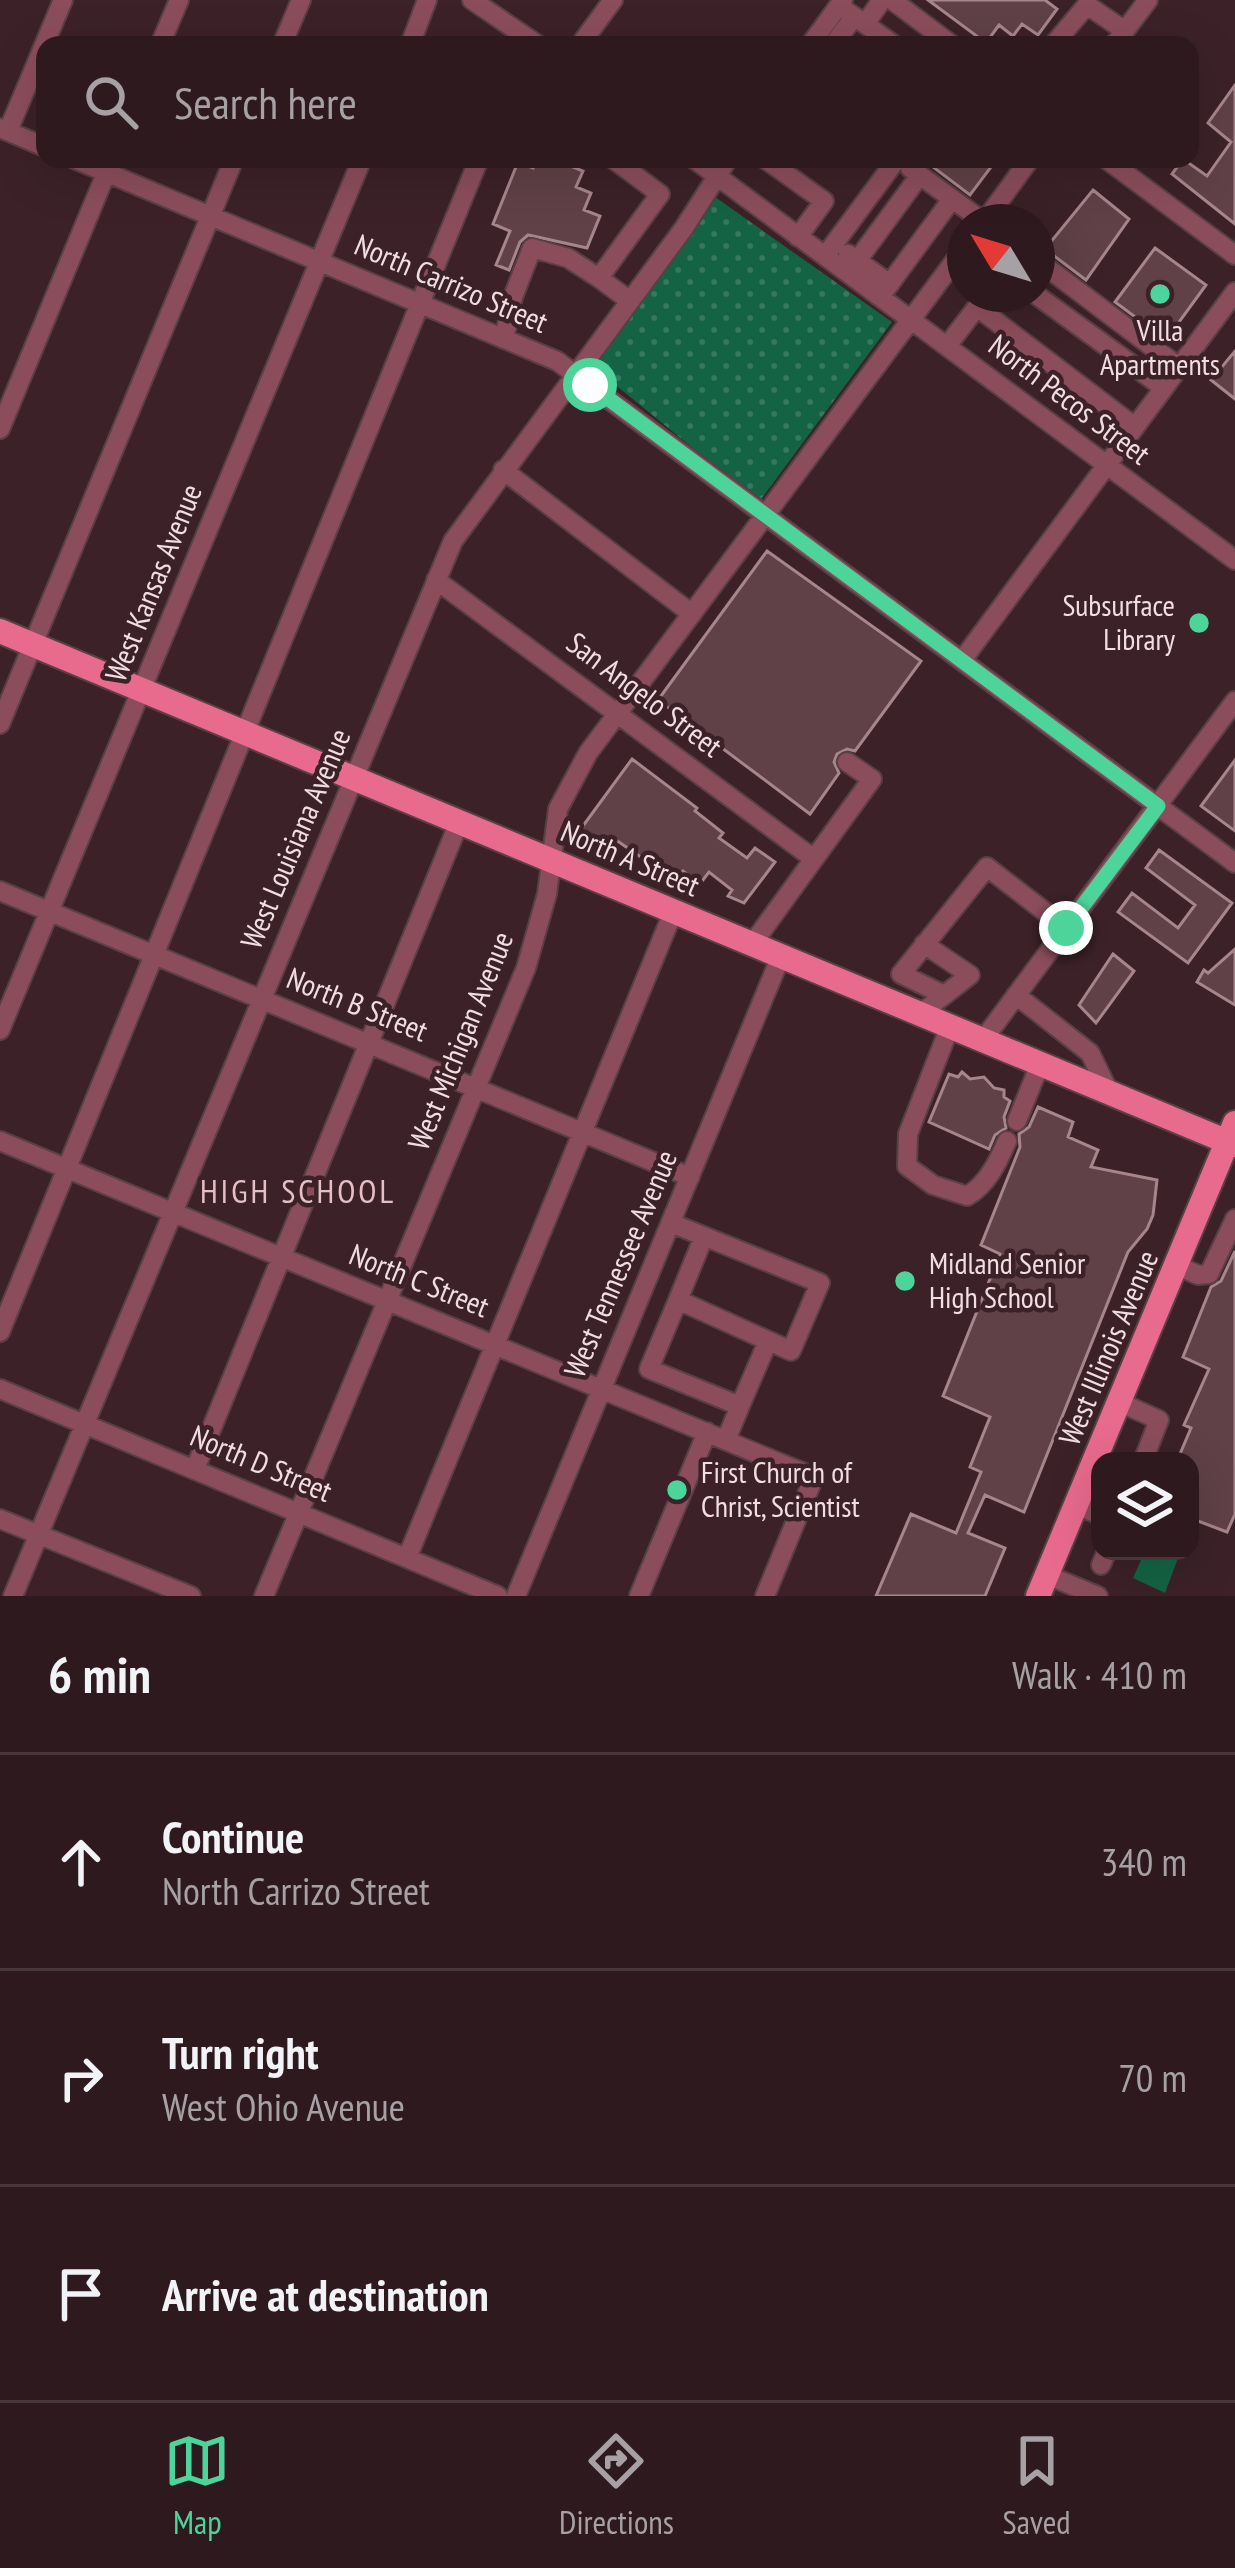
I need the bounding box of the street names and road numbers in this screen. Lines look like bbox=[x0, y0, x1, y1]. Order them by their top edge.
street label: North Carrizo Street bbox=[349, 224, 555, 341]
street label: North Pecos Street bbox=[981, 325, 1159, 473]
street label: West Kansas Avenue bbox=[95, 478, 210, 687]
street label: San Angelo Street bbox=[559, 623, 731, 765]
street label: West Louisiana Avenue bbox=[231, 723, 358, 954]
street label: North A Street bbox=[555, 811, 706, 905]
street label: West Michigan Avenue bbox=[398, 926, 521, 1155]
street label: North B Street bbox=[281, 958, 434, 1050]
street label: West Tennessee Avenue bbox=[554, 1144, 685, 1383]
street label: North C Street bbox=[344, 1234, 496, 1326]
street label: West Illinois Avenue bbox=[1049, 1244, 1166, 1451]
street label: North D Street bbox=[185, 1415, 339, 1510]

